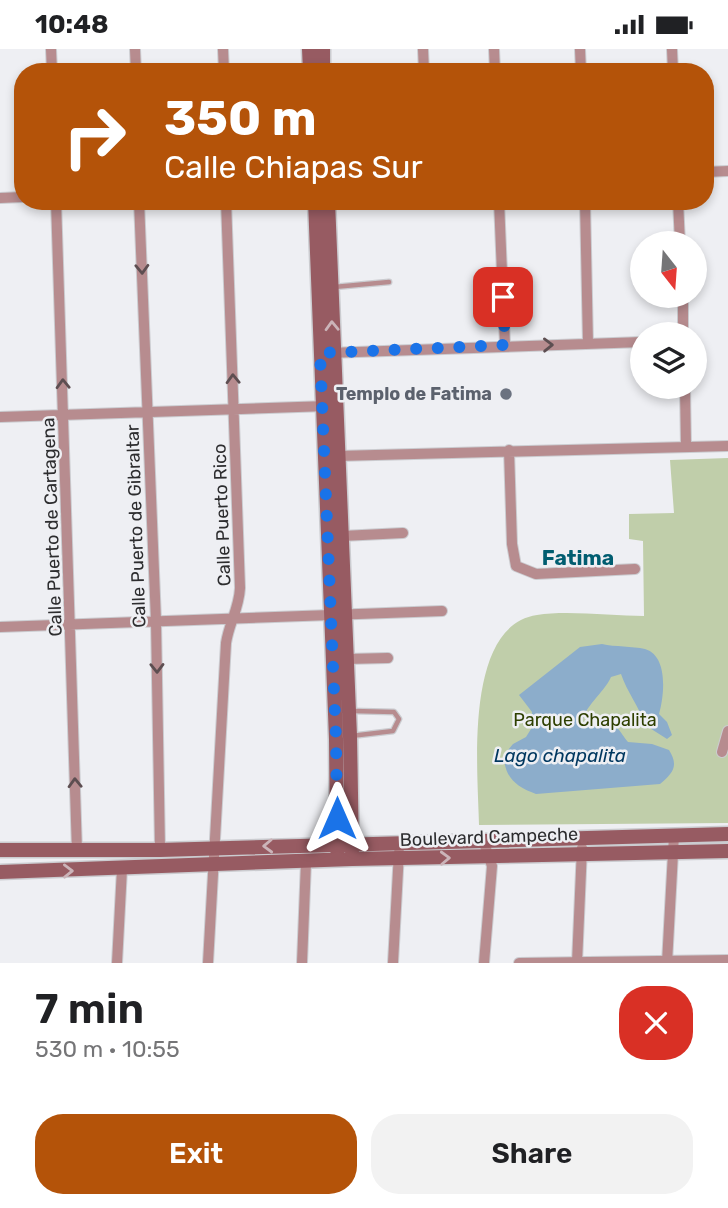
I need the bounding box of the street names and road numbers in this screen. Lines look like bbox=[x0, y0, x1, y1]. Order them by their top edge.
street label: Calle Puerto de Cartagena bbox=[37, 417, 67, 637]
street label: Calle Puerto de Gibraltar bbox=[121, 424, 151, 628]
street label: Calle Puerto Rico bbox=[209, 443, 235, 587]
street label: Boulevard Campeche bbox=[399, 823, 579, 851]

